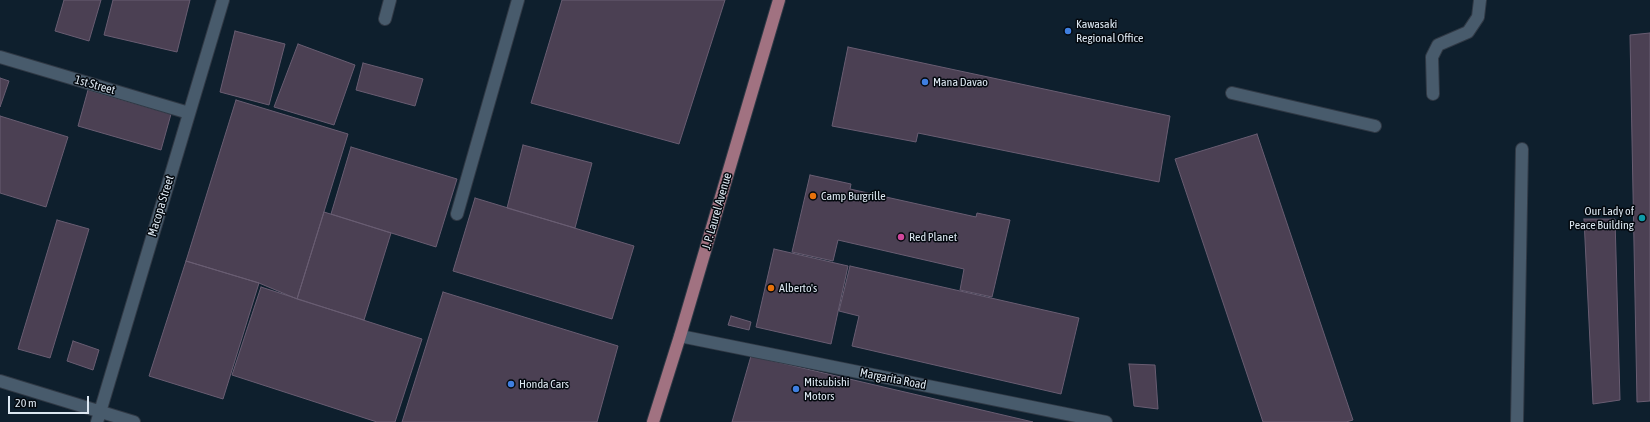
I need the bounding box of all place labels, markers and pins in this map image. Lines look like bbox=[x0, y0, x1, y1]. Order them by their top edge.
place label: Kawasaki Regional Office bbox=[1076, 17, 1143, 45]
marker: Kawasaki Regional Office bbox=[1063, 26, 1073, 36]
place label: Mana Davao bbox=[933, 75, 988, 89]
marker: Mana Davao bbox=[920, 77, 930, 87]
place label: Camp Burgrille bbox=[821, 189, 886, 203]
marker: Camp Burgrille bbox=[808, 191, 818, 201]
place label: Our Lady of Peace Building bbox=[1569, 204, 1634, 232]
marker: Our Lady of Peace Building bbox=[1637, 213, 1647, 223]
place label: Red Planet bbox=[909, 230, 957, 244]
marker: Red Planet bbox=[896, 232, 906, 242]
place label: Alberto's bbox=[779, 281, 817, 295]
marker: Alberto's bbox=[766, 283, 776, 293]
place label: Mitsubishi Motors bbox=[804, 375, 850, 403]
place label: Honda Cars bbox=[519, 377, 569, 391]
marker: Honda Cars bbox=[506, 379, 516, 389]
marker: Mitsubishi Motors bbox=[791, 384, 801, 394]

